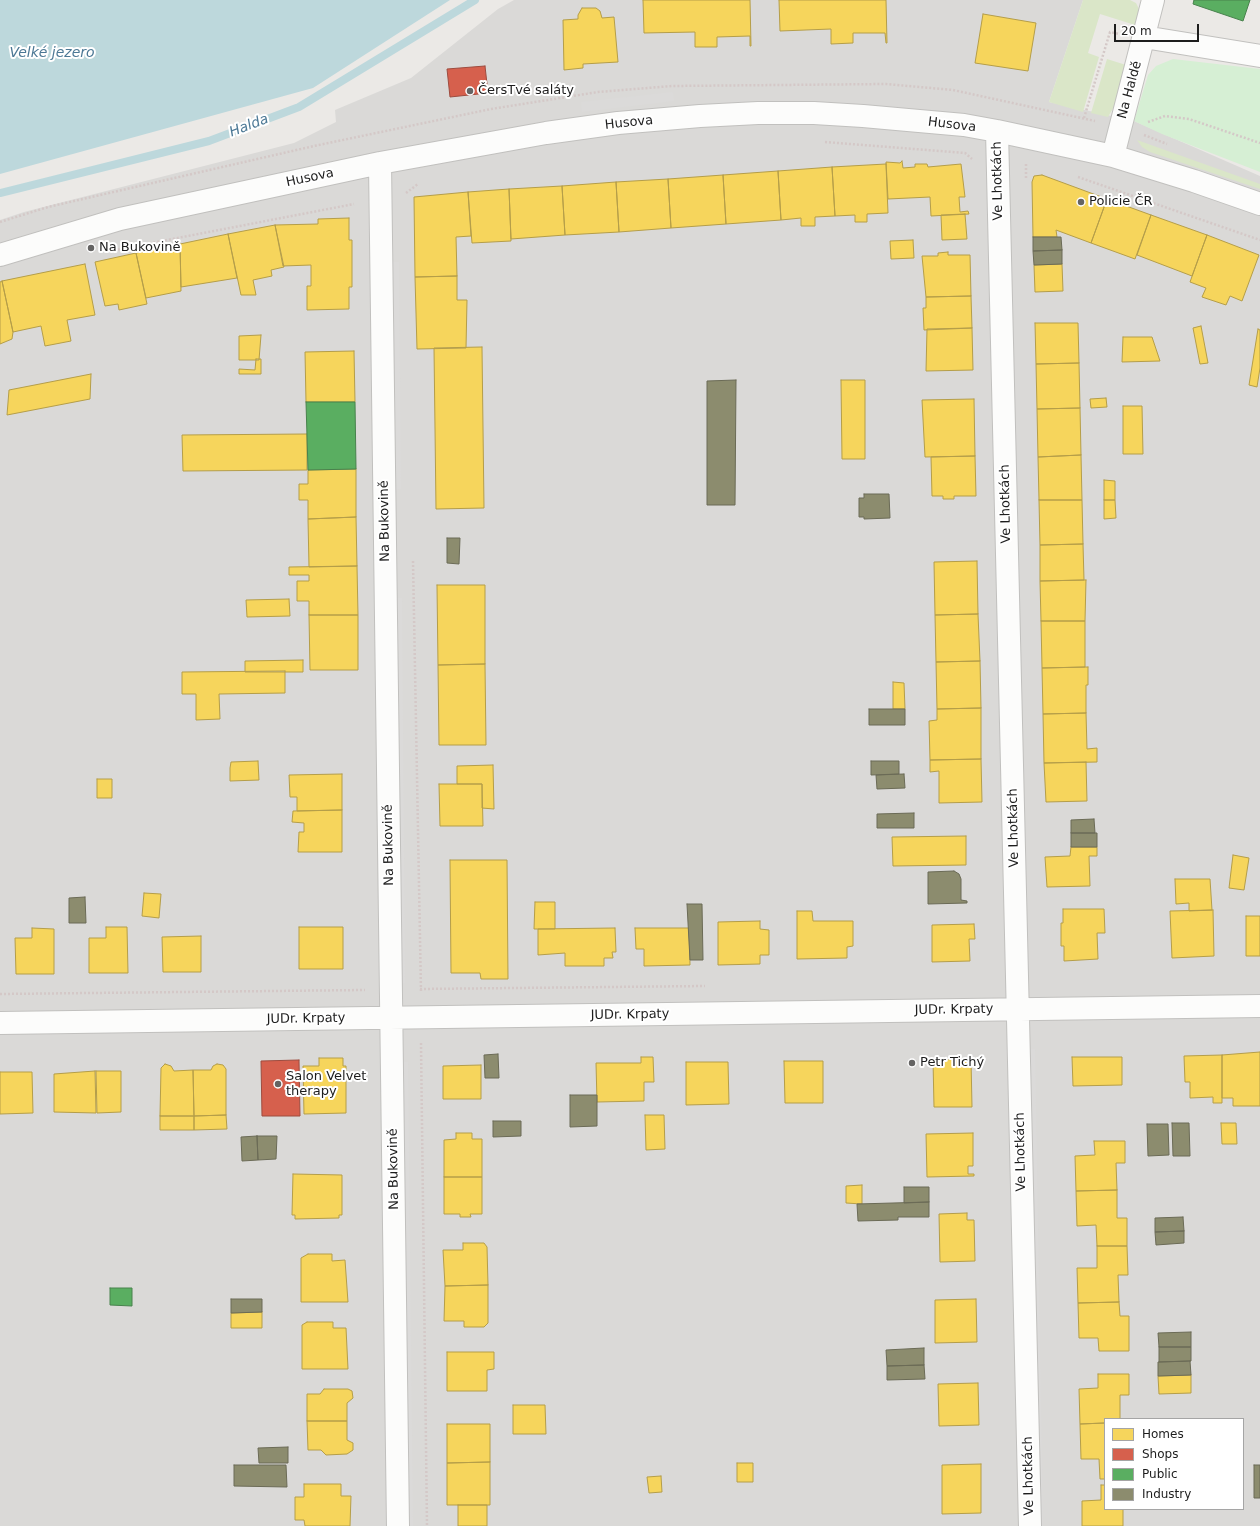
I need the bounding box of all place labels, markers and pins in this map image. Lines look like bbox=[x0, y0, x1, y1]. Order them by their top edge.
place label: ČersTvé saláty bbox=[478, 83, 574, 99]
marker: ČersTvé saláty bbox=[465, 86, 475, 96]
place label: Policie ČR bbox=[1089, 194, 1153, 210]
marker: Policie ČR bbox=[1076, 197, 1086, 207]
place label: Na Bukovině bbox=[99, 240, 181, 256]
marker: Na Bukovině bbox=[86, 243, 96, 253]
place label: Petr Tichý bbox=[920, 1055, 984, 1071]
marker: Petr Tichý bbox=[907, 1058, 917, 1068]
place label: Salon Velvet therapy bbox=[286, 1069, 366, 1100]
marker: Salon Velvet therapy bbox=[273, 1079, 283, 1089]

